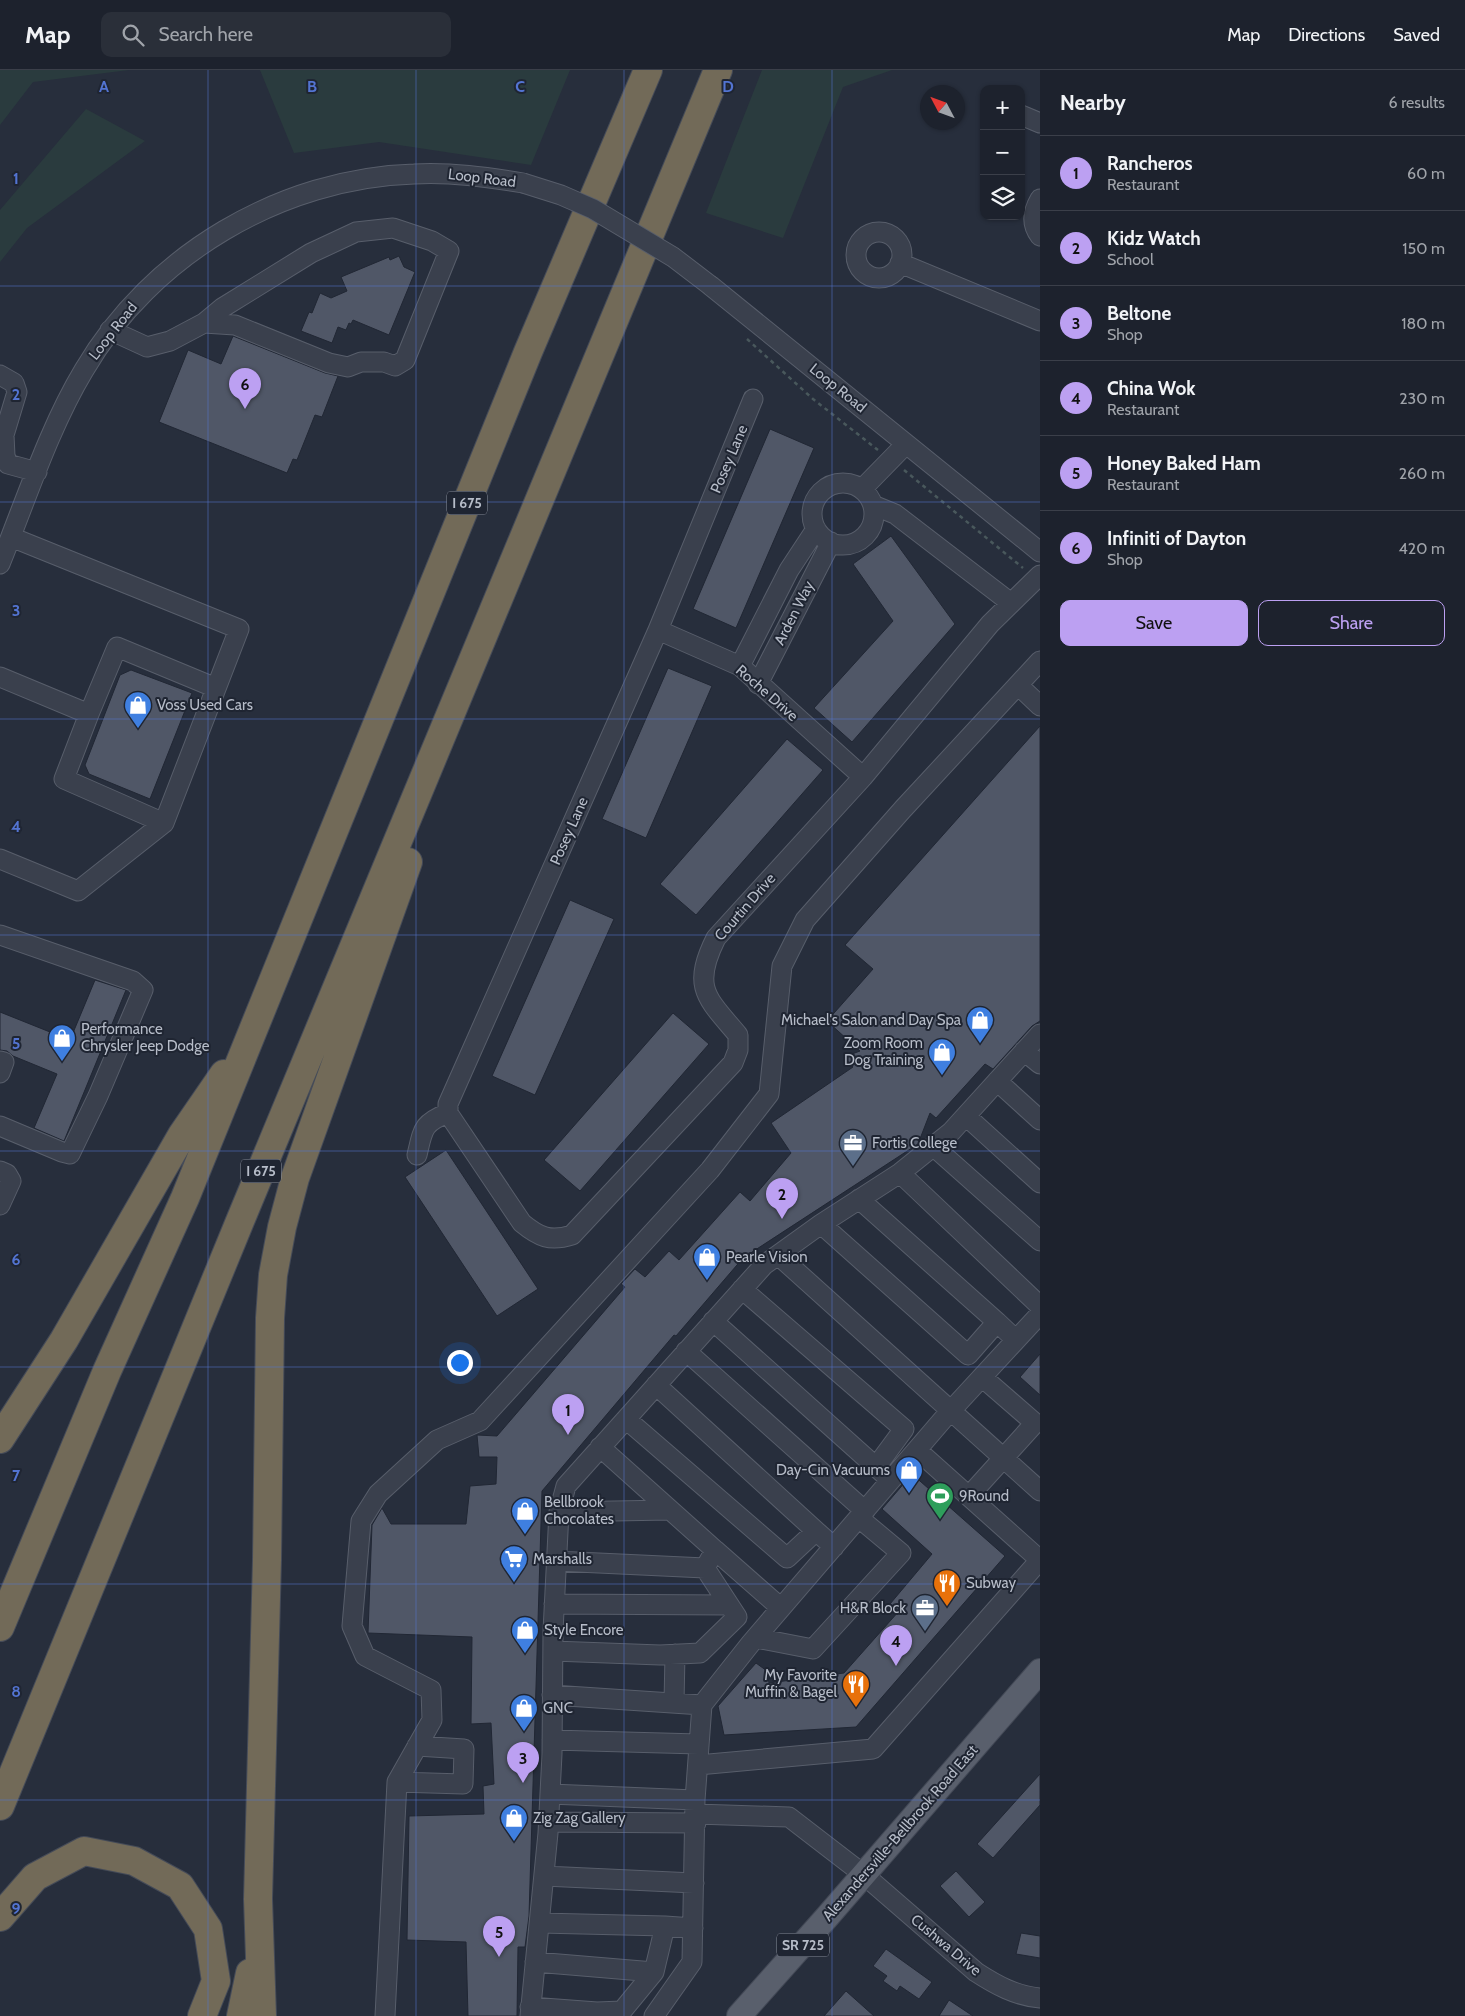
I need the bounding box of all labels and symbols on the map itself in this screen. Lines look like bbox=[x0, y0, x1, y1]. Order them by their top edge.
text: A bbox=[99, 77, 109, 96]
text: B bbox=[307, 77, 317, 96]
text: C bbox=[515, 77, 525, 96]
text: D bbox=[722, 77, 734, 96]
north arrow bbox=[920, 85, 965, 130]
street label: Loop Road bbox=[447, 165, 517, 191]
text: 1 bbox=[13, 169, 19, 188]
street label: Loop Road bbox=[85, 299, 141, 363]
street label: Loop Road bbox=[806, 360, 870, 416]
pin: 6 bbox=[229, 368, 261, 409]
text: 2 bbox=[12, 385, 20, 404]
street label: Posey Lane bbox=[707, 422, 752, 496]
road number: I 675 bbox=[447, 492, 487, 514]
street label: Arden Way bbox=[770, 578, 818, 648]
text: 3 bbox=[12, 601, 20, 620]
street label: Roche Drive bbox=[732, 661, 802, 725]
shop icon: Voss Used Cars bbox=[123, 690, 153, 729]
place label: Voss Used Cars bbox=[157, 696, 253, 714]
street label: Posey Lane bbox=[546, 794, 592, 868]
text: 4 bbox=[11, 817, 21, 836]
street label: Courtin Drive bbox=[711, 869, 779, 944]
shop icon: Michael's Salon and Day Spa bbox=[965, 1005, 995, 1044]
place label: Michael's Salon and Day Spa bbox=[781, 1011, 962, 1029]
place label: Performance Chrysler Jeep Dodge bbox=[81, 1020, 210, 1055]
shop icon: Performance Chrysler Jeep Dodge bbox=[47, 1023, 77, 1062]
text: 5 bbox=[12, 1034, 20, 1053]
place label: Zoom Room Dog Training bbox=[844, 1034, 924, 1069]
shop icon: Zoom Room Dog Training bbox=[927, 1037, 957, 1076]
office icon: Fortis College bbox=[838, 1128, 868, 1167]
place label: Fortis College bbox=[872, 1134, 957, 1152]
road number: I 675 bbox=[241, 1160, 281, 1182]
pin: 2 bbox=[766, 1178, 798, 1219]
shop icon: Pearle Vision bbox=[692, 1242, 722, 1281]
place label: Pearle Vision bbox=[726, 1248, 808, 1266]
text: 6 bbox=[12, 1250, 21, 1269]
your location bbox=[447, 1350, 473, 1376]
pin: 1 bbox=[552, 1394, 584, 1435]
shop icon: Day-Cin Vacuums bbox=[894, 1455, 924, 1494]
place label: Day-Cin Vacuums bbox=[776, 1461, 890, 1479]
text: 7 bbox=[12, 1466, 21, 1485]
sports icon: 9Round bbox=[925, 1481, 955, 1520]
place label: 9Round bbox=[959, 1487, 1009, 1505]
place label: Bellbrook Chocolates bbox=[544, 1493, 614, 1528]
shop icon: Bellbrook Chocolates bbox=[510, 1496, 540, 1535]
supermarket icon: Marshalls bbox=[499, 1544, 529, 1583]
place label: Marshalls bbox=[533, 1550, 592, 1568]
restaurant icon: Subway bbox=[932, 1568, 962, 1607]
place label: Subway bbox=[966, 1574, 1016, 1592]
office icon: H&R Block bbox=[910, 1593, 940, 1632]
place label: H&R Block bbox=[840, 1599, 906, 1617]
shop icon: Style Encore bbox=[510, 1615, 540, 1654]
place label: Style Encore bbox=[544, 1621, 624, 1639]
pin: 4 bbox=[880, 1625, 912, 1666]
place label: My Favorite Muffin & Bagel bbox=[745, 1666, 837, 1701]
restaurant icon: My Favorite Muffin & Bagel bbox=[841, 1669, 871, 1708]
text: 8 bbox=[11, 1682, 21, 1701]
shop icon: GNC bbox=[509, 1693, 539, 1732]
place label: GNC bbox=[543, 1699, 573, 1717]
street label: Alexandersville-Bellbrook Road East bbox=[819, 1741, 981, 1925]
pin: 3 bbox=[507, 1742, 539, 1783]
shop icon: Zig Zag Gallery bbox=[499, 1803, 529, 1842]
place label: Zig Zag Gallery bbox=[533, 1809, 626, 1827]
text: 9 bbox=[12, 1899, 21, 1918]
street label: Cushwa Drive bbox=[907, 1910, 985, 1980]
pin: 5 bbox=[483, 1916, 515, 1957]
road number: SR 725 bbox=[777, 1934, 829, 1956]

